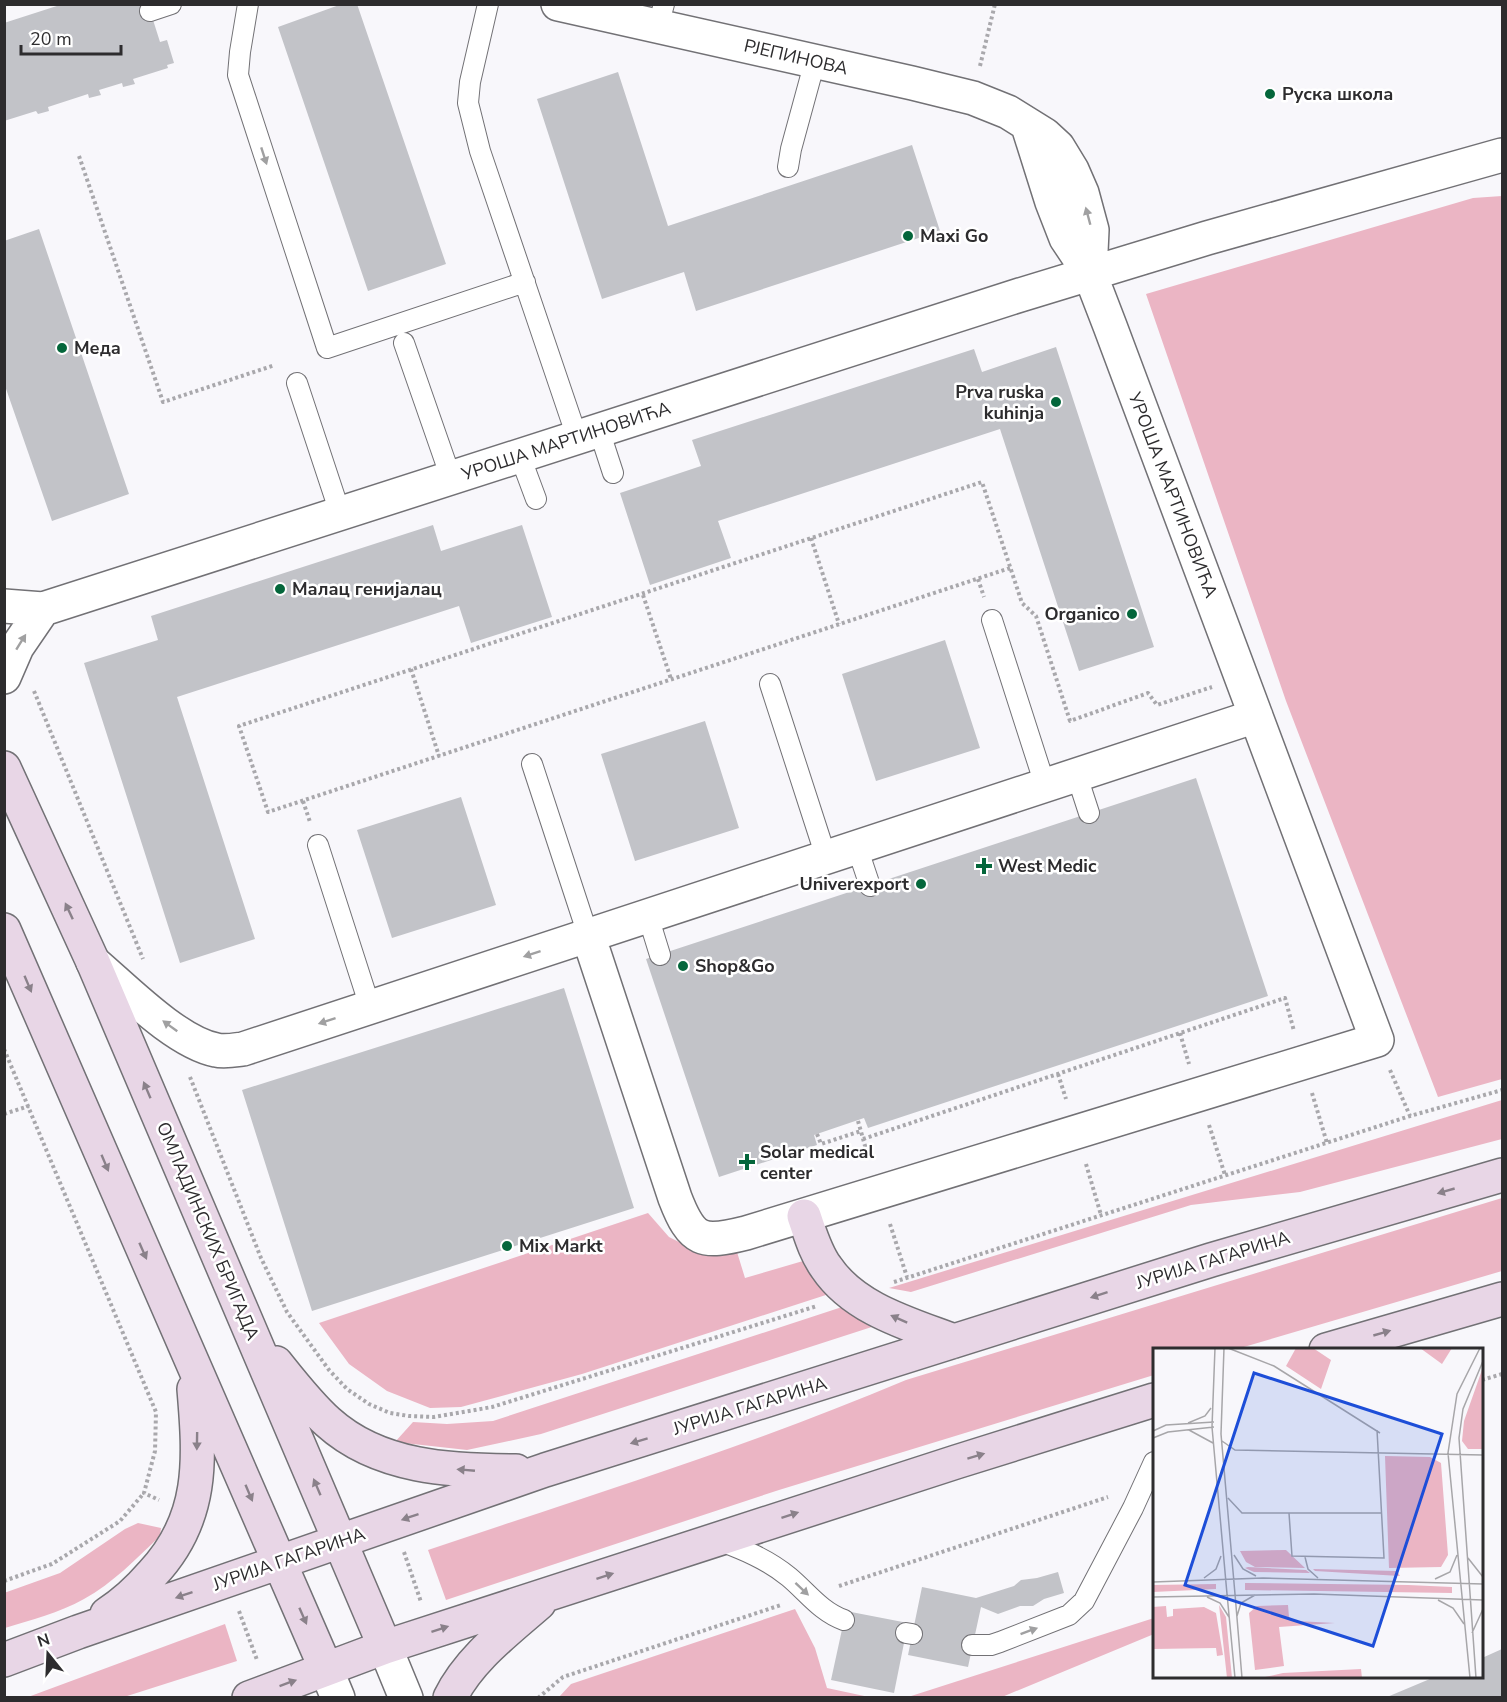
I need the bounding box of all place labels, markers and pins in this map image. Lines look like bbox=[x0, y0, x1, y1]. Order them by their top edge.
place label: Руска школа bbox=[1282, 82, 1393, 106]
marker: Руска школа bbox=[1263, 87, 1277, 101]
place label: Maxi Go bbox=[920, 224, 988, 248]
marker: Maxi Go bbox=[901, 229, 915, 243]
place label: Меда bbox=[74, 336, 121, 360]
marker: Меда bbox=[55, 341, 69, 355]
place label: Prva ruska kuhinja bbox=[955, 380, 1044, 425]
marker: Prva ruska kuhinja bbox=[1049, 395, 1063, 409]
place label: Малац генијалац bbox=[292, 577, 442, 601]
marker: Малац генијалац bbox=[273, 582, 287, 596]
place label: Organico bbox=[1044, 602, 1120, 626]
marker: Organico bbox=[1125, 607, 1139, 621]
place label: West Medic bbox=[998, 854, 1097, 878]
marker: West Medic bbox=[975, 857, 993, 875]
place label: Univerexport bbox=[799, 872, 909, 896]
marker: Univerexport bbox=[914, 877, 928, 891]
place label: Shop&Go bbox=[695, 954, 775, 978]
marker: Shop&Go bbox=[676, 959, 690, 973]
place label: Solar medical center bbox=[760, 1140, 874, 1185]
marker: Solar medical center bbox=[738, 1153, 756, 1171]
place label: Mix Markt bbox=[519, 1234, 603, 1258]
marker: Mix Markt bbox=[500, 1239, 514, 1253]

